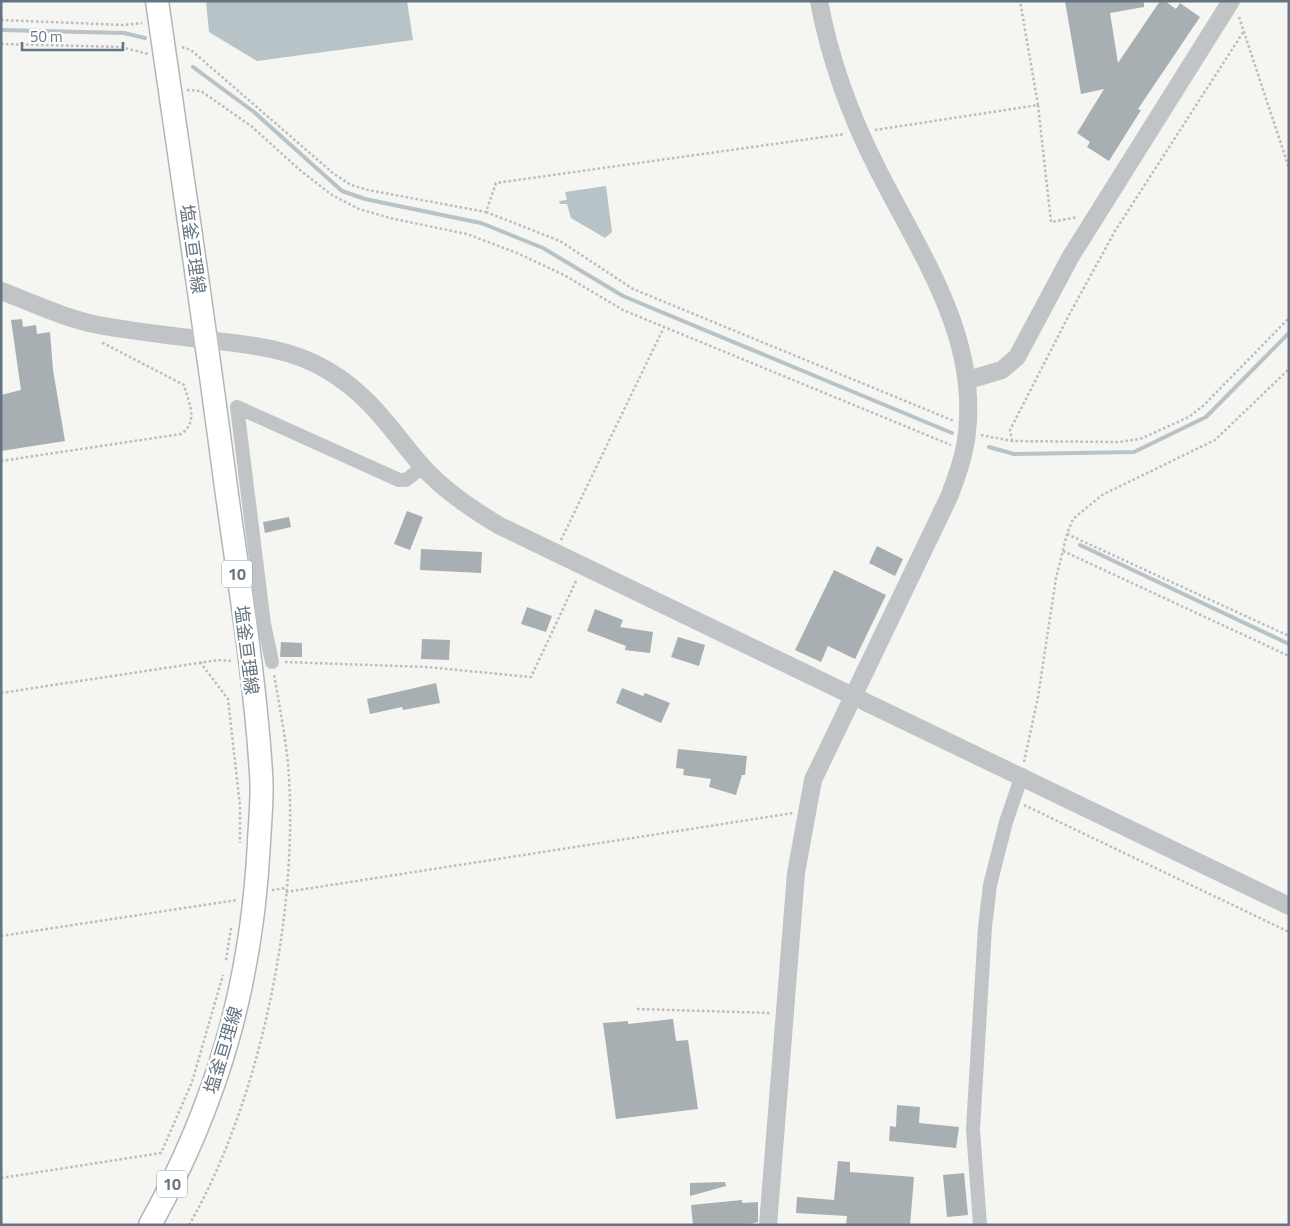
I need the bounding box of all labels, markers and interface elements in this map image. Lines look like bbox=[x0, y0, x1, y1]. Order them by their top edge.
scale bar bbox=[22, 20, 124, 52]
text: 50 m bbox=[30, 25, 63, 48]
street label: 塩釜亘理線 bbox=[173, 203, 213, 295]
road number: 10 bbox=[222, 560, 252, 588]
street label: 塩釜亘理線 bbox=[228, 604, 266, 696]
street label: 塩釜亘理線 bbox=[197, 1003, 249, 1097]
road number: 10 bbox=[157, 1170, 187, 1198]

